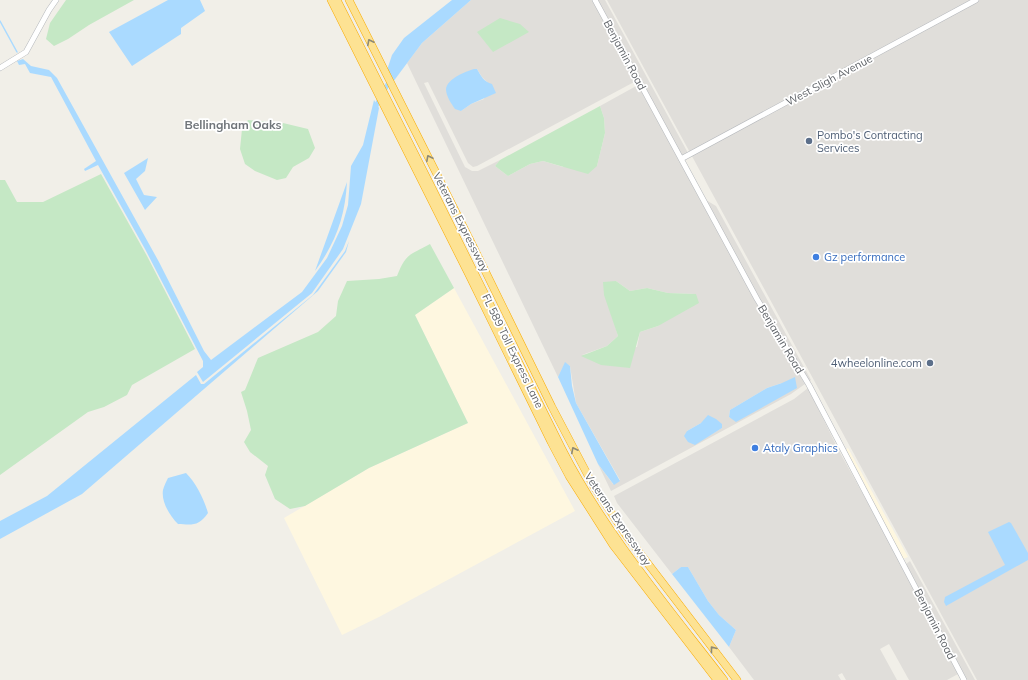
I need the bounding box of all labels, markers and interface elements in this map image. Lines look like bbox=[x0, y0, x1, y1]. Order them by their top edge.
street label: Benjamin Road bbox=[601, 17, 649, 93]
one-way arrow bbox=[368, 39, 375, 46]
street label: West Sligh Avenue bbox=[783, 51, 875, 109]
district label: Bellingham Oaks bbox=[184, 117, 282, 132]
place label: Pombo's Contracting Services bbox=[817, 128, 923, 155]
marker: Pombo's Contracting Services bbox=[804, 136, 814, 146]
one-way arrow bbox=[426, 155, 434, 163]
street label: Veterans Expressway bbox=[430, 170, 492, 274]
place label: Gz performance bbox=[824, 250, 905, 264]
marker: Gz performance bbox=[811, 252, 821, 262]
street label: FL 589 Toll Express Lane bbox=[479, 291, 547, 411]
street label: Benjamin Road bbox=[755, 302, 807, 376]
place label: 4wheelonline.com bbox=[831, 356, 922, 370]
marker: 4wheelonline.com bbox=[925, 358, 935, 368]
place label: Ataly Graphics bbox=[763, 441, 838, 455]
marker: Ataly Graphics bbox=[750, 443, 760, 453]
one-way arrow bbox=[571, 447, 579, 455]
street label: Veterans Expressway bbox=[582, 470, 655, 568]
street label: Benjamin Road bbox=[911, 586, 959, 662]
one-way arrow bbox=[711, 647, 718, 654]

